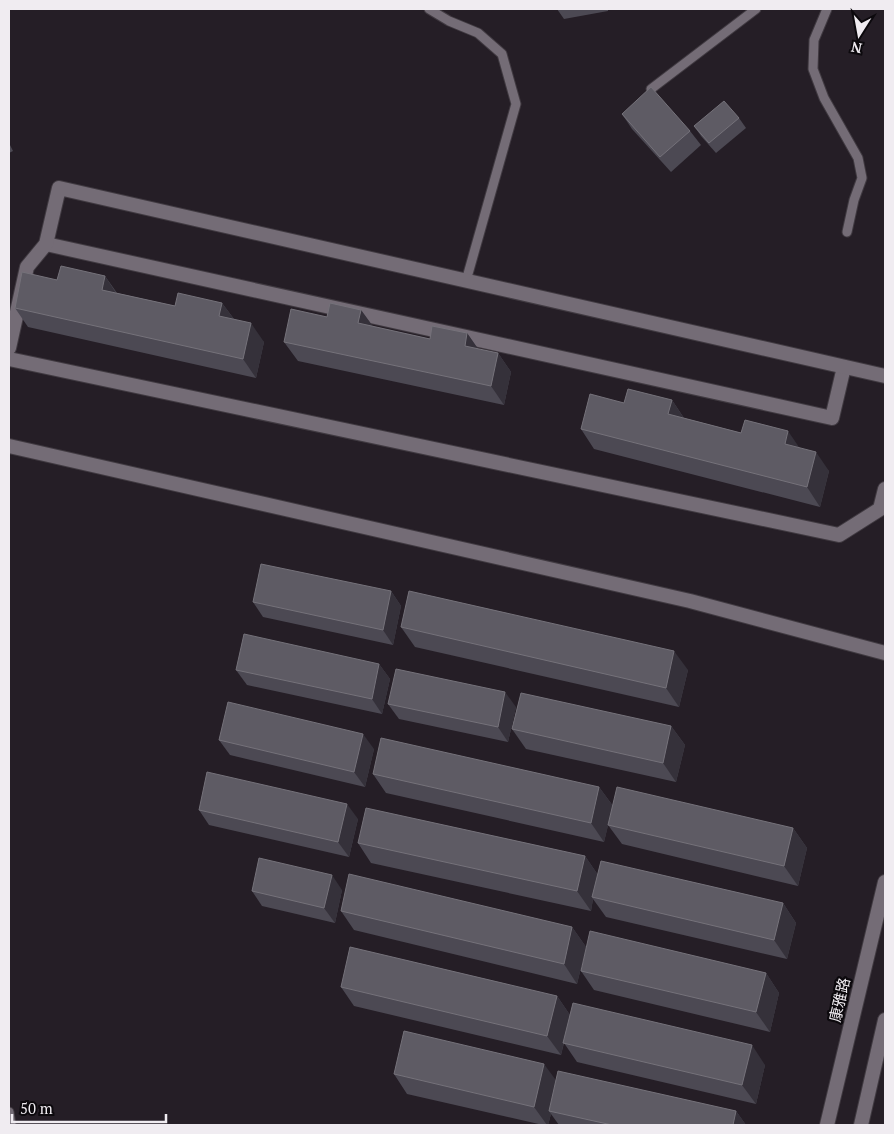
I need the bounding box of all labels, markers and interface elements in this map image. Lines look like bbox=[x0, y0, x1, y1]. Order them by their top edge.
north arrow bbox=[834, 10, 884, 60]
text: N bbox=[849, 38, 863, 59]
street label: 康雅路 bbox=[824, 976, 854, 1024]
scale bar bbox=[12, 1092, 166, 1124]
text: 50 m bbox=[20, 1098, 53, 1118]

